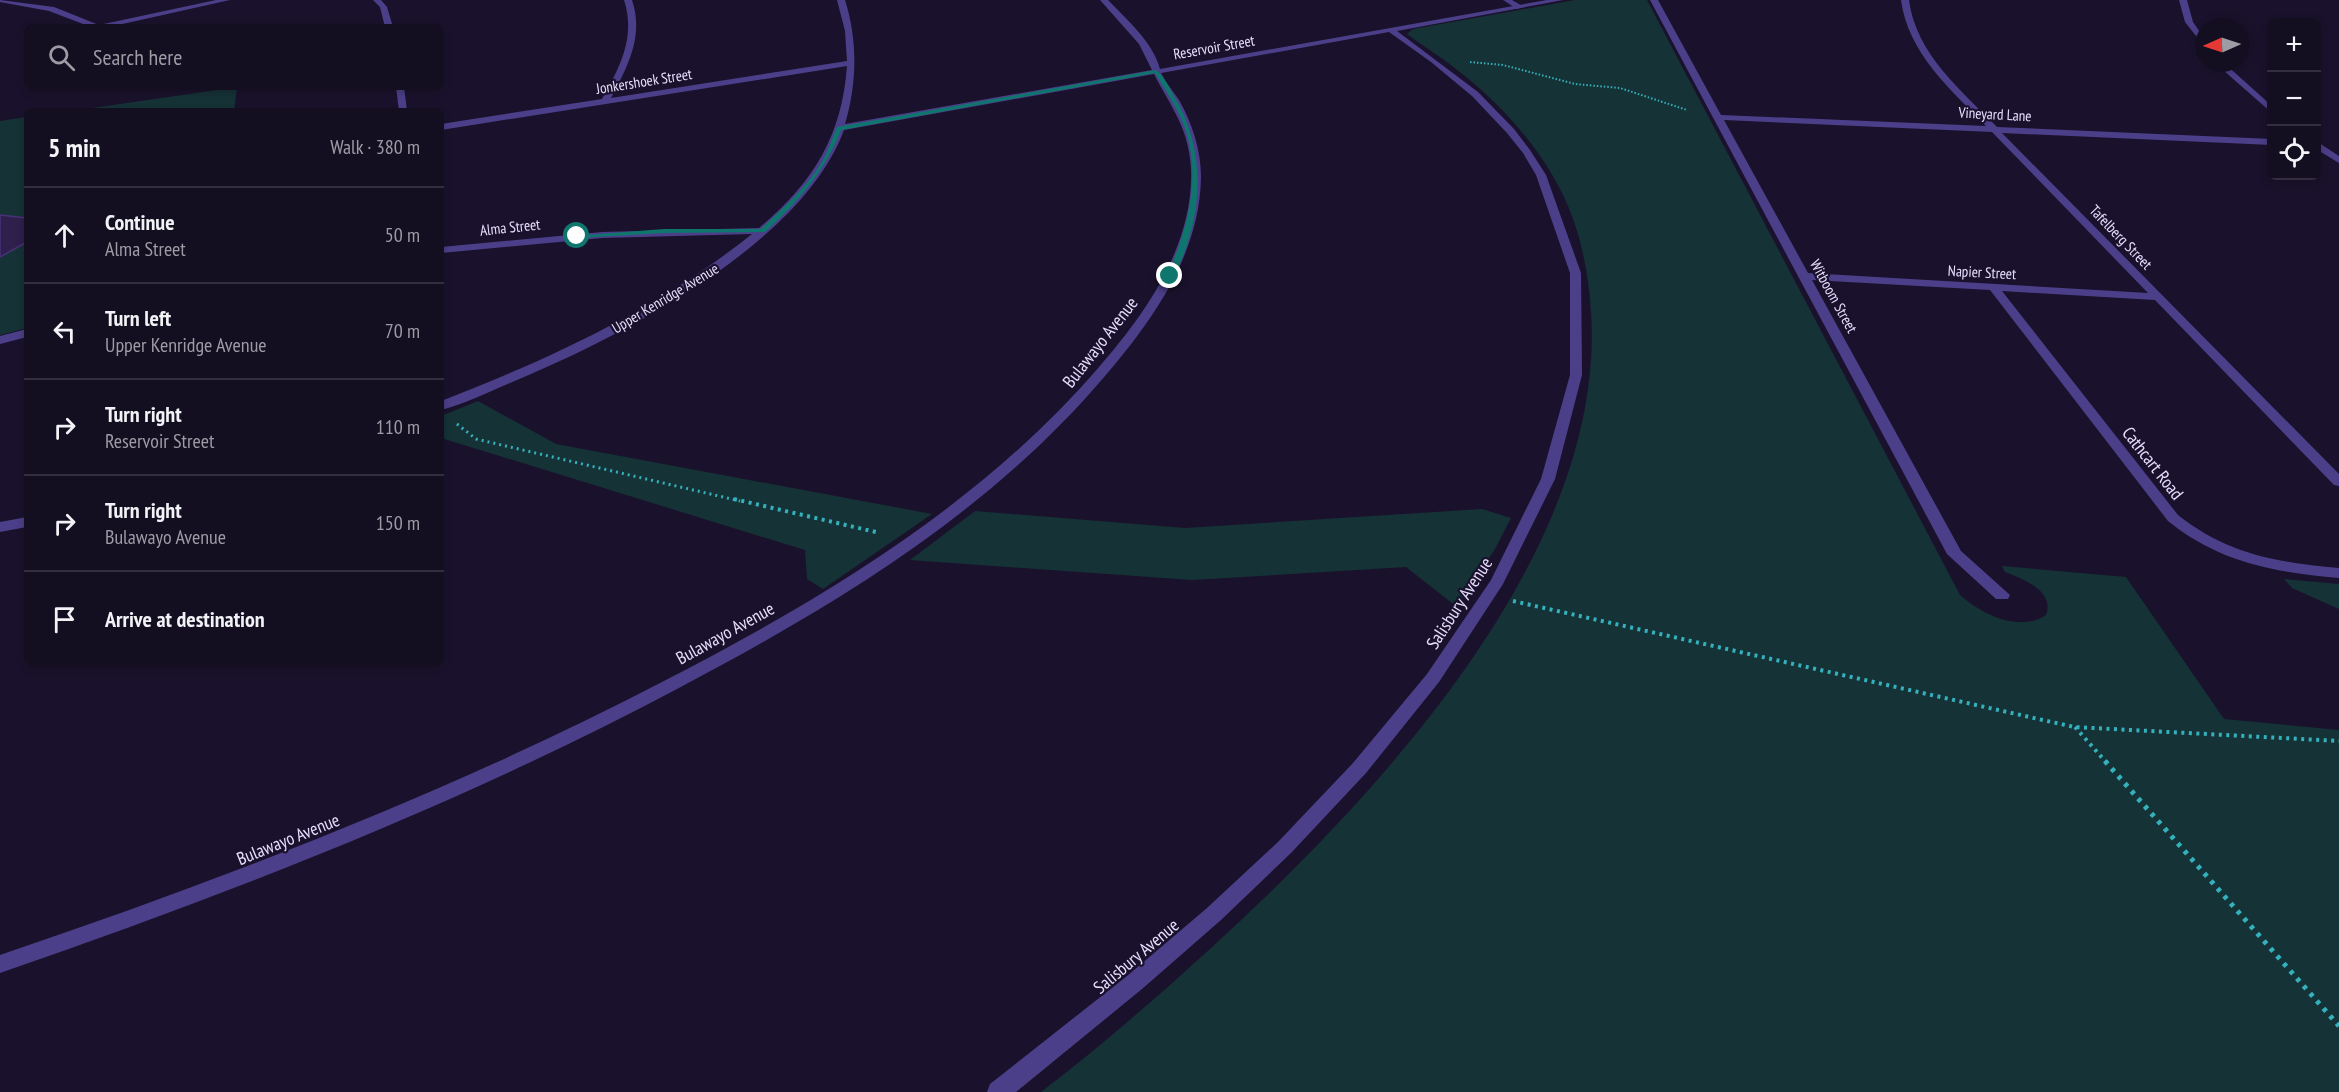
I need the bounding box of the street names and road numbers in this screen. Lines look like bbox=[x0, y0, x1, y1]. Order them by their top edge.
street label: Reservoir Street bbox=[1172, 31, 1256, 63]
street label: Jonkershoek Street bbox=[594, 64, 693, 98]
street label: Vineyard Lane bbox=[1957, 103, 2032, 125]
street label: Tafelberg Street bbox=[2086, 201, 2156, 273]
street label: Alma Street bbox=[479, 214, 541, 240]
street label: Witboom Street bbox=[1806, 256, 1862, 336]
street label: Upper Kenridge Avenue bbox=[608, 259, 722, 337]
street label: Napier Street bbox=[1947, 261, 2017, 283]
street label: Bulawayo Avenue bbox=[1057, 292, 1143, 392]
street label: Cathcart Road bbox=[2117, 422, 2189, 504]
street label: Salisbury Avenue bbox=[1421, 553, 1497, 653]
street label: Bulawayo Avenue bbox=[672, 597, 778, 669]
street label: Bulawayo Avenue bbox=[233, 808, 343, 870]
street label: Salisbury Avenue bbox=[1088, 914, 1184, 998]

